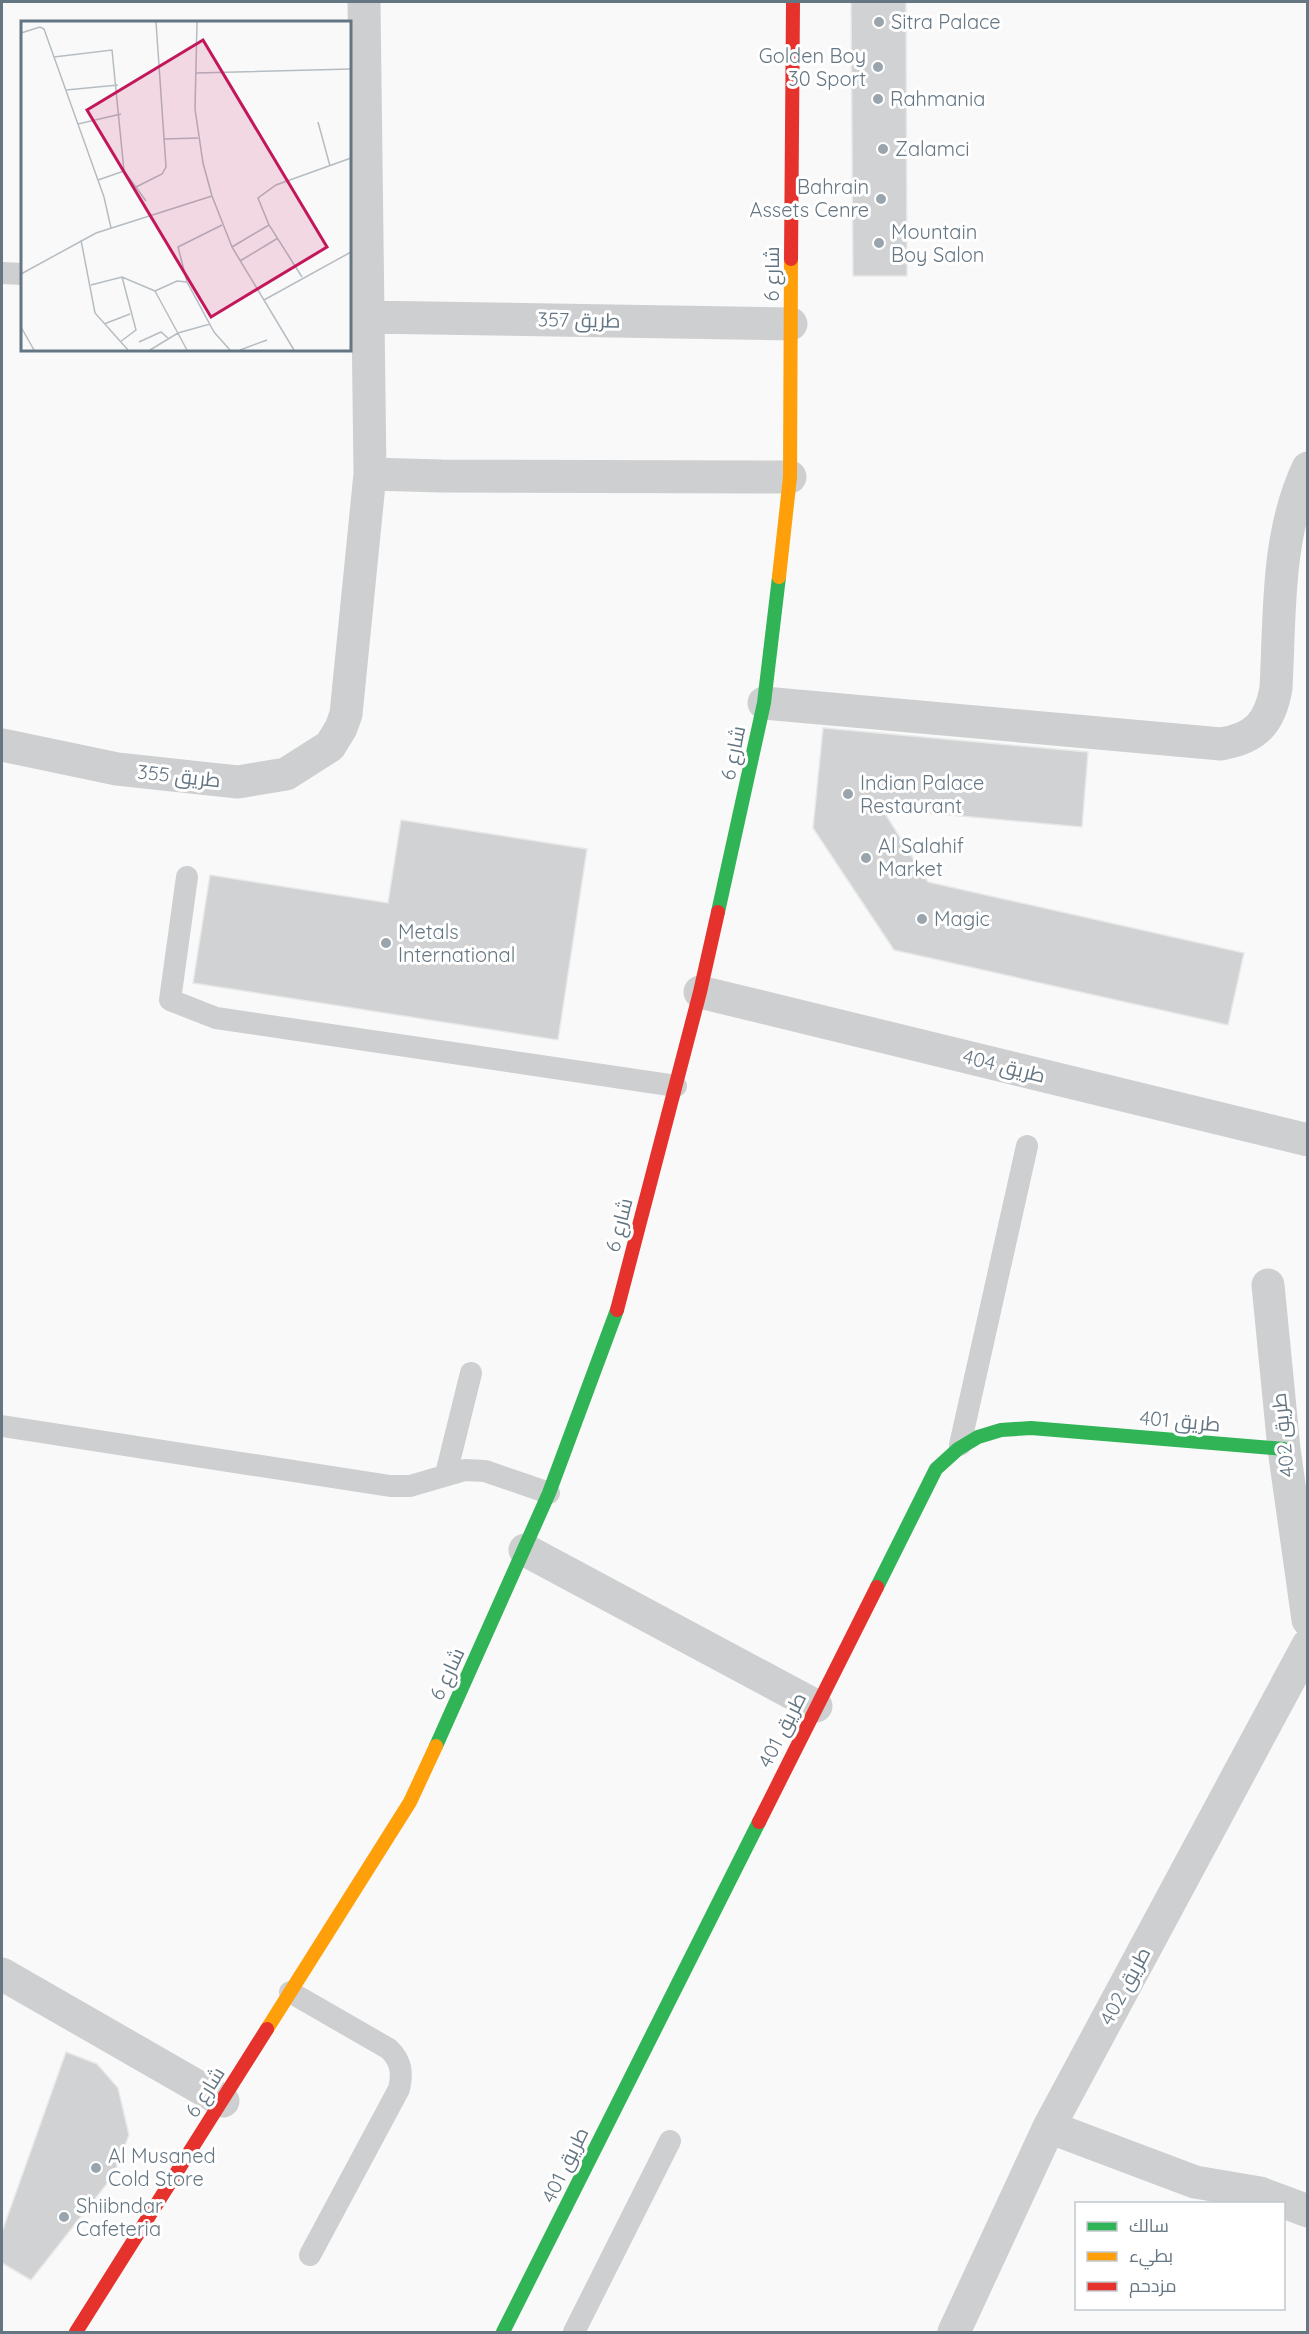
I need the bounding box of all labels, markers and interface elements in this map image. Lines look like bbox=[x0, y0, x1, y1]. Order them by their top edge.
place label: Sitra Palace bbox=[891, 9, 1001, 34]
marker: Sitra Palace bbox=[872, 15, 886, 29]
inset map bbox=[21, 21, 351, 351]
place label: Golden Boy 30 Sport bbox=[759, 43, 866, 91]
marker: Golden Boy 30 Sport bbox=[871, 60, 885, 74]
place label: Rahmania bbox=[890, 86, 985, 111]
marker: Rahmania bbox=[871, 92, 885, 106]
place label: Zalamci bbox=[895, 136, 970, 161]
marker: Zalamci bbox=[876, 142, 890, 156]
place label: Bahrain Assets Cenre bbox=[750, 174, 869, 222]
marker: Bahrain Assets Cenre bbox=[874, 192, 888, 206]
place label: Mountain Boy Salon bbox=[891, 219, 984, 267]
marker: Mountain Boy Salon bbox=[872, 236, 886, 250]
street label: شارع 6 bbox=[759, 247, 786, 301]
street label: طريق 357 bbox=[537, 306, 621, 334]
street label: شارع 6 bbox=[715, 723, 752, 783]
street label: طريق 355 bbox=[136, 759, 222, 793]
place label: Indian Palace Restaurant bbox=[860, 770, 984, 818]
marker: Indian Palace Restaurant bbox=[841, 787, 855, 801]
place label: Al Salahif Market bbox=[878, 833, 964, 881]
marker: Al Salahif Market bbox=[859, 851, 873, 865]
place label: Magic bbox=[934, 906, 990, 931]
marker: Magic bbox=[915, 912, 929, 926]
place label: Metals International bbox=[398, 919, 515, 967]
marker: Metals International bbox=[379, 936, 393, 950]
street label: طريق 404 bbox=[960, 1043, 1048, 1089]
street label: شارع 6 bbox=[599, 1195, 640, 1255]
street label: طريق 402 bbox=[1266, 1392, 1300, 1478]
street label: طريق 401 bbox=[1139, 1405, 1221, 1437]
street label: شارع 6 bbox=[424, 1644, 471, 1705]
street label: طريق 401 bbox=[752, 1688, 812, 1772]
street label: طريق 402 bbox=[1094, 1943, 1156, 2029]
street label: شارع 6 bbox=[179, 2062, 231, 2123]
street label: طريق 401 bbox=[536, 2123, 594, 2207]
place label: Al Musaned Cold Store bbox=[108, 2143, 216, 2191]
marker: Al Musaned Cold Store bbox=[89, 2161, 103, 2175]
place label: Shiibndar Cafeteria bbox=[76, 2193, 163, 2241]
legend bbox=[1075, 2202, 1285, 2310]
marker: Shiibndar Cafeteria bbox=[57, 2210, 71, 2224]
text: سالك bbox=[1129, 2214, 1169, 2237]
text: بطيء bbox=[1129, 2244, 1173, 2270]
text: مزدحم bbox=[1129, 2274, 1177, 2298]

